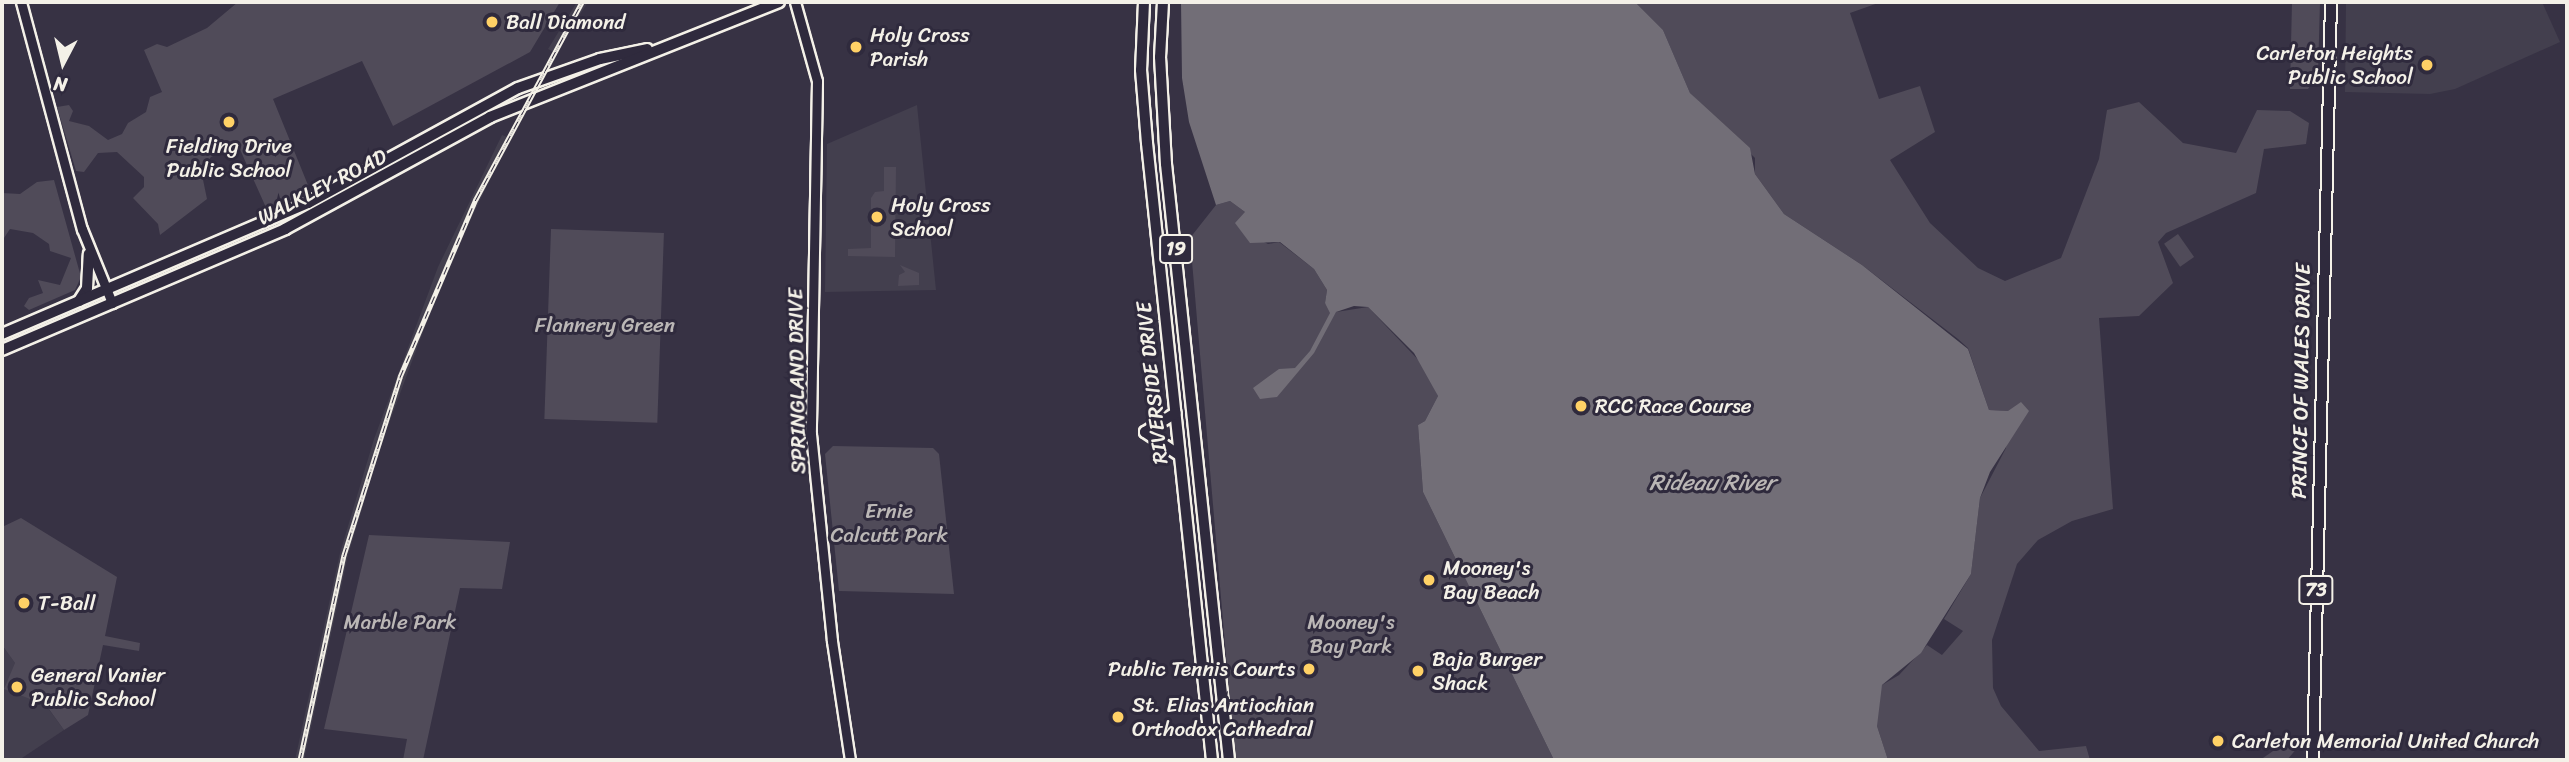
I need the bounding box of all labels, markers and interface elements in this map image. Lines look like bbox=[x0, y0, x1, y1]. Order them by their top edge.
place label: Ball Diamond bbox=[506, 9, 625, 35]
marker: Ball Diamond bbox=[484, 14, 500, 30]
place label: Holy Cross Parish bbox=[870, 22, 969, 72]
north arrow bbox=[28, 28, 98, 98]
marker: Holy Cross Parish bbox=[848, 39, 864, 55]
place label: Carleton Heights Public School bbox=[2257, 40, 2413, 90]
marker: Carleton Heights Public School bbox=[2419, 57, 2435, 73]
text: N bbox=[52, 67, 69, 102]
marker: Fielding Drive Public School bbox=[221, 114, 237, 130]
place label: Fielding Drive Public School bbox=[166, 133, 292, 183]
street label: WALKLEY ROAD bbox=[253, 144, 391, 230]
place label: Holy Cross School bbox=[891, 192, 990, 242]
marker: Holy Cross School bbox=[869, 209, 885, 225]
road number: 19 bbox=[1158, 233, 1194, 264]
street label: PRINCE OF WALES DRIVE bbox=[2286, 264, 2316, 498]
street label: SPRINGLAND DRIVE bbox=[783, 287, 811, 475]
street label: RIVERSIDE DRIVE bbox=[1131, 300, 1173, 466]
park label: Flannery Green bbox=[534, 312, 676, 338]
place label: RCC Race Course bbox=[1595, 393, 1752, 419]
marker: RCC Race Course bbox=[1573, 398, 1589, 414]
water label: Rideau River bbox=[1649, 469, 1775, 497]
park label: Ernie Calcutt Park bbox=[830, 498, 948, 548]
place label: Mooney's Bay Beach bbox=[1443, 555, 1539, 605]
marker: Mooney's Bay Beach bbox=[1421, 572, 1437, 588]
road number: 73 bbox=[2297, 575, 2335, 606]
place label: T-Ball bbox=[38, 590, 95, 616]
marker: T-Ball bbox=[16, 595, 32, 611]
park label: Marble Park bbox=[344, 609, 456, 635]
park label: Mooney's Bay Park bbox=[1307, 609, 1395, 659]
place label: Baja Burger Shack bbox=[1432, 646, 1542, 696]
place label: Public Tennis Courts bbox=[1107, 656, 1295, 682]
marker: Public Tennis Courts bbox=[1301, 661, 1317, 677]
place label: General Vanier Public School bbox=[31, 662, 165, 712]
marker: Baja Burger Shack bbox=[1410, 663, 1426, 679]
marker: General Vanier Public School bbox=[9, 679, 25, 695]
place label: St. Elias Antiochian Orthodox Cathedral bbox=[1132, 692, 1315, 742]
marker: St. Elias Antiochian Orthodox Cathedral bbox=[1110, 709, 1126, 725]
place label: Carleton Memorial United Church bbox=[2232, 728, 2541, 754]
marker: Carleton Memorial United Church bbox=[2210, 733, 2226, 749]

